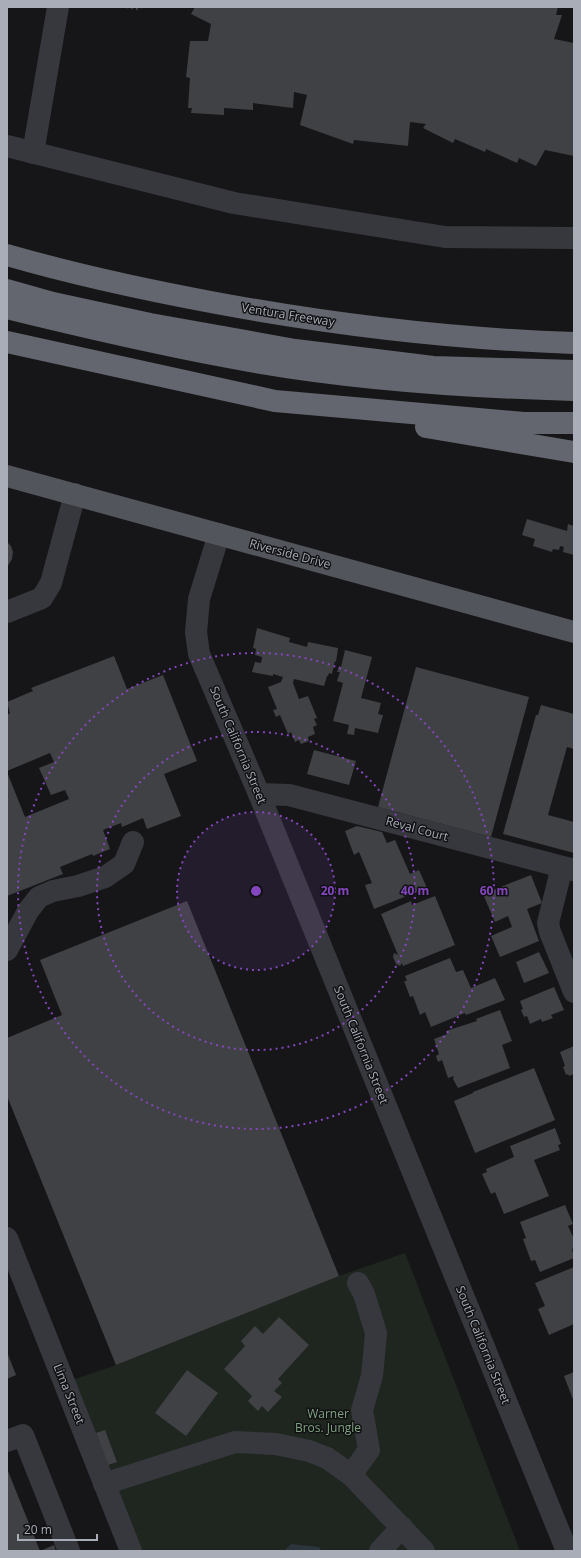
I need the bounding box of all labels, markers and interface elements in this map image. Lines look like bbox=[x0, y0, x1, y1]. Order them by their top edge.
street label: Ventura Freeway bbox=[240, 299, 337, 330]
street label: Riverside Drive bbox=[248, 535, 333, 573]
street label: South California Street bbox=[206, 683, 271, 806]
street label: Reval Court bbox=[384, 812, 450, 845]
text: 20 m bbox=[321, 882, 349, 899]
text: 40 m bbox=[401, 882, 429, 899]
text: 60 m bbox=[480, 882, 508, 899]
centre of rings bbox=[249, 884, 263, 898]
street label: South California Street bbox=[330, 983, 393, 1106]
street label: South California Street bbox=[452, 1283, 515, 1406]
street label: Lima Street bbox=[50, 1361, 89, 1427]
park label: Warner Bros. Jungle bbox=[295, 1405, 361, 1436]
scale bar bbox=[18, 1516, 97, 1542]
text: 20 m bbox=[24, 1521, 52, 1538]

